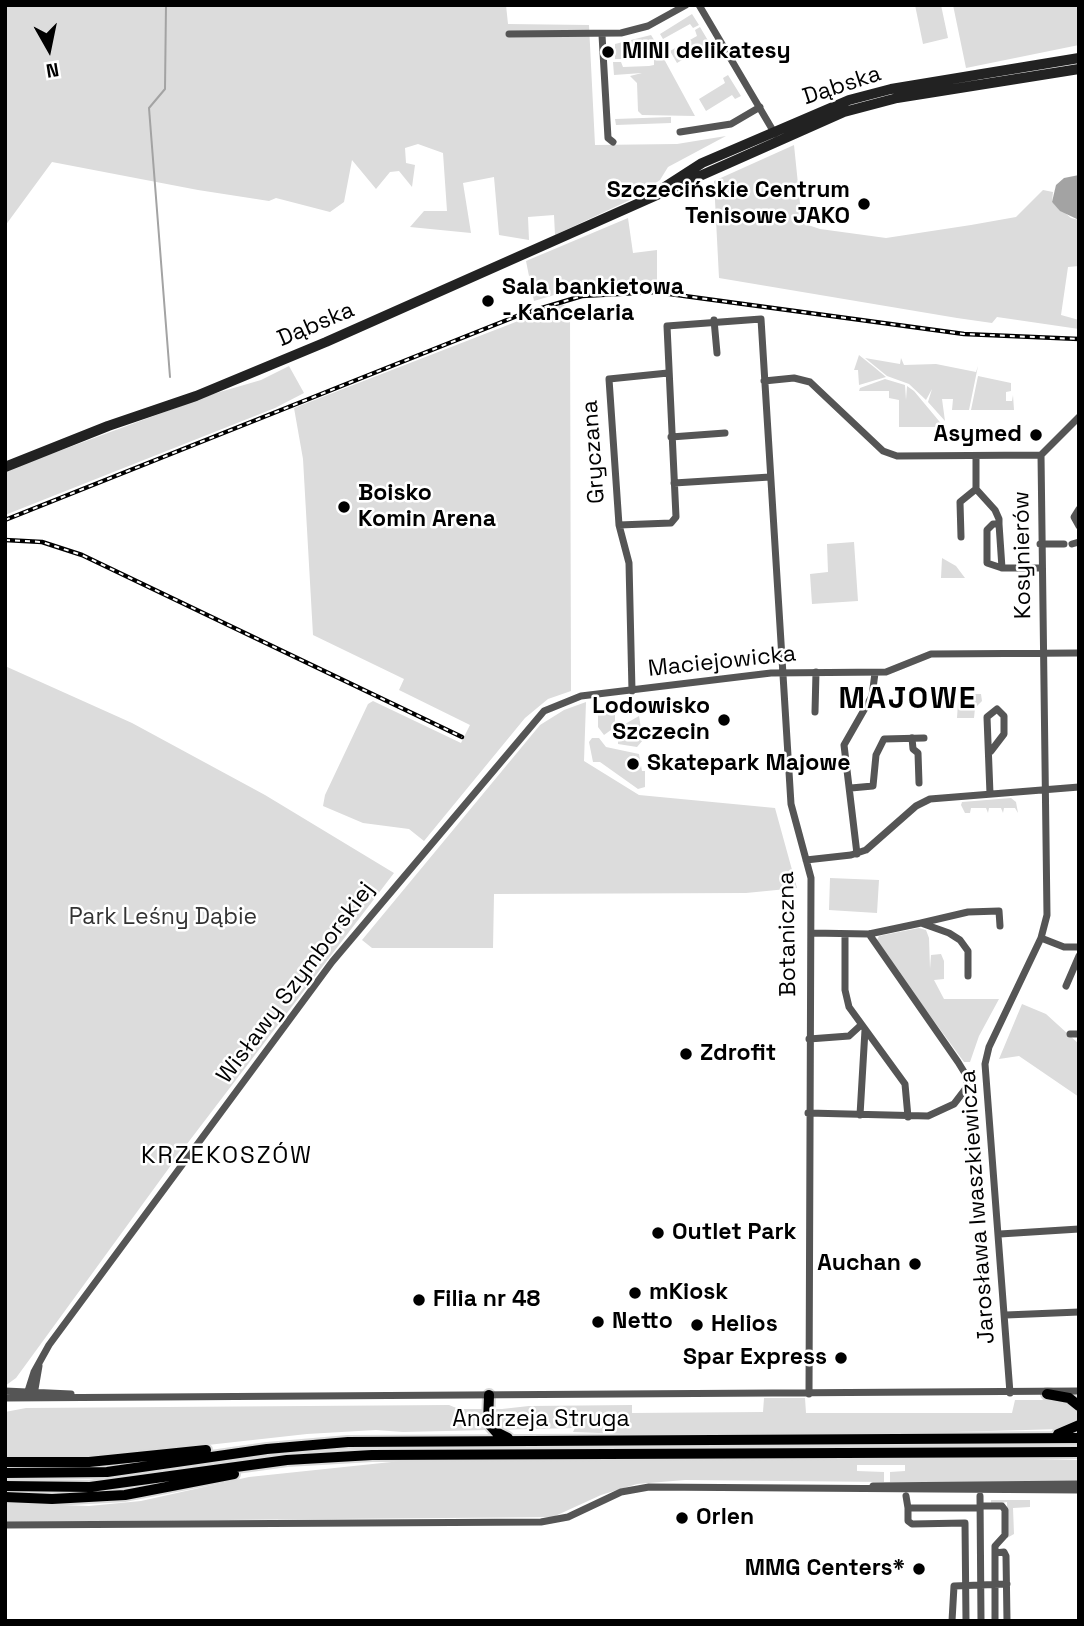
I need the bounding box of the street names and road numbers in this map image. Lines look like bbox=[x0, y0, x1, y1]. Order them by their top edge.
street label: Dąbska bbox=[799, 60, 885, 112]
street label: Dąbska bbox=[273, 297, 359, 353]
street label: Gryczana bbox=[577, 399, 611, 505]
street label: Kosynierów bbox=[1008, 491, 1038, 619]
street label: Maciejowicka bbox=[647, 641, 797, 683]
street label: Botaniczna bbox=[773, 871, 803, 997]
street label: Wisławy Szymborskiej bbox=[211, 877, 381, 1089]
street label: Jarosława Iwaszkiewicza bbox=[955, 1069, 1001, 1345]
street label: Andrzeja Struga bbox=[452, 1406, 630, 1434]

